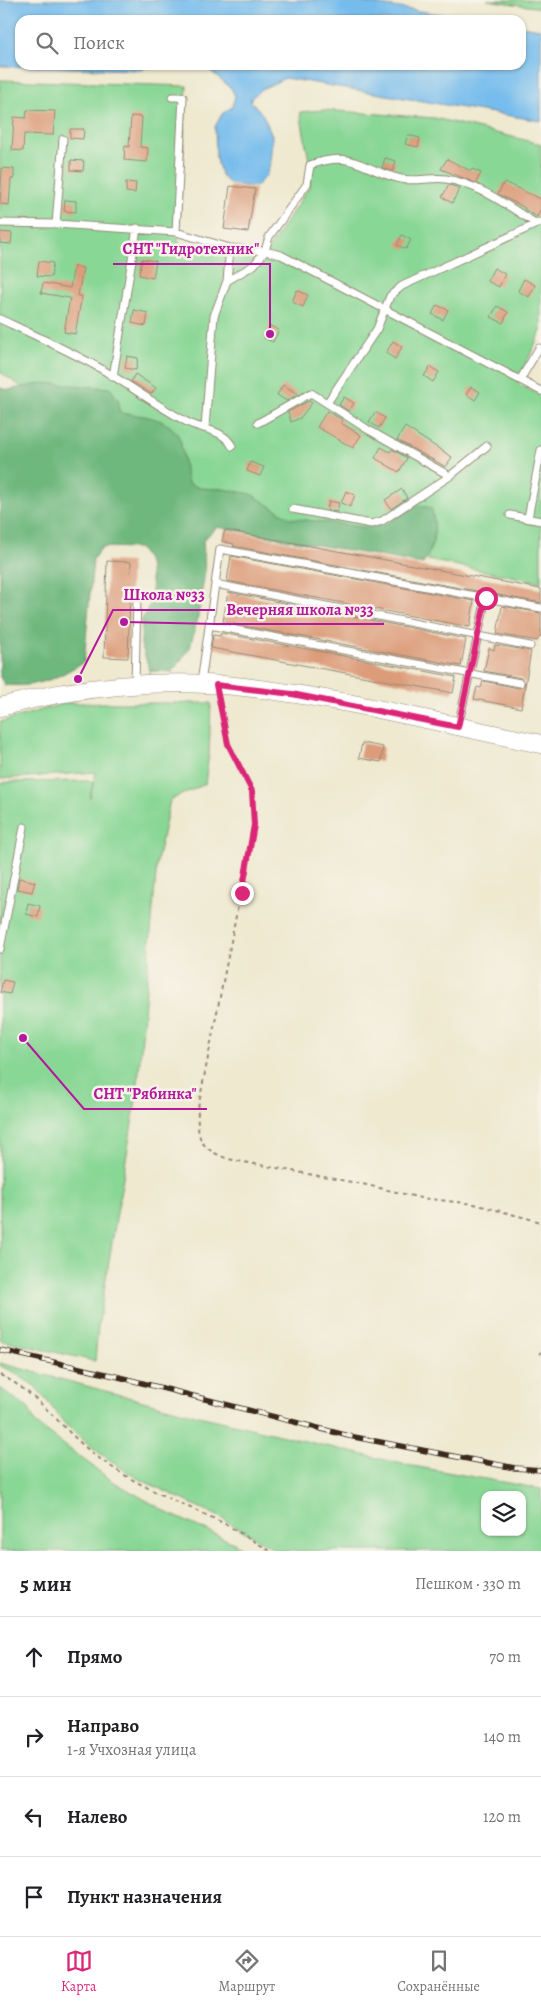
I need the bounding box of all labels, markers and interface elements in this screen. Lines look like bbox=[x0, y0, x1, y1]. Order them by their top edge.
search box bbox=[15, 15, 526, 70]
icon: search bbox=[33, 29, 61, 57]
text: Поиск bbox=[73, 30, 125, 56]
callout: СНТ "Гидротехник" bbox=[113, 233, 270, 264]
text: СНТ "Гидротехник" bbox=[123, 238, 259, 260]
callout: Школа №33 bbox=[113, 579, 215, 610]
text: Школа №33 bbox=[123, 584, 205, 606]
route start bbox=[475, 587, 498, 610]
callout: Вечерняя школа №33 bbox=[216, 593, 384, 624]
text: Вечерняя школа №33 bbox=[226, 599, 374, 621]
route end bbox=[231, 882, 254, 905]
callout: СНТ "Рябинка" bbox=[84, 1078, 207, 1109]
text: СНТ "Рябинка" bbox=[93, 1083, 197, 1105]
map controls bbox=[481, 1491, 526, 1536]
button: layers bbox=[481, 1491, 526, 1536]
text: 5 мин bbox=[20, 1570, 72, 1598]
text: Пешком · 330 m bbox=[415, 1573, 521, 1595]
icon: ahead bbox=[20, 1643, 48, 1671]
text: Прямо bbox=[67, 1644, 122, 1670]
text: 70 m bbox=[489, 1646, 521, 1668]
text: Направо bbox=[67, 1713, 139, 1739]
icon: right bbox=[20, 1723, 48, 1751]
text: 140 m bbox=[483, 1726, 521, 1748]
text: 1-я Учхозная улица bbox=[67, 1739, 196, 1761]
icon: left bbox=[20, 1803, 48, 1831]
text: Налево bbox=[67, 1804, 127, 1830]
text: 120 m bbox=[483, 1806, 521, 1828]
icon: arrive bbox=[20, 1883, 48, 1911]
text: Пункт назначения bbox=[67, 1884, 222, 1910]
tab: Карта bbox=[61, 1947, 96, 1996]
tab: Маршрут bbox=[219, 1947, 275, 1996]
tab: Сохранённые bbox=[397, 1947, 480, 1996]

